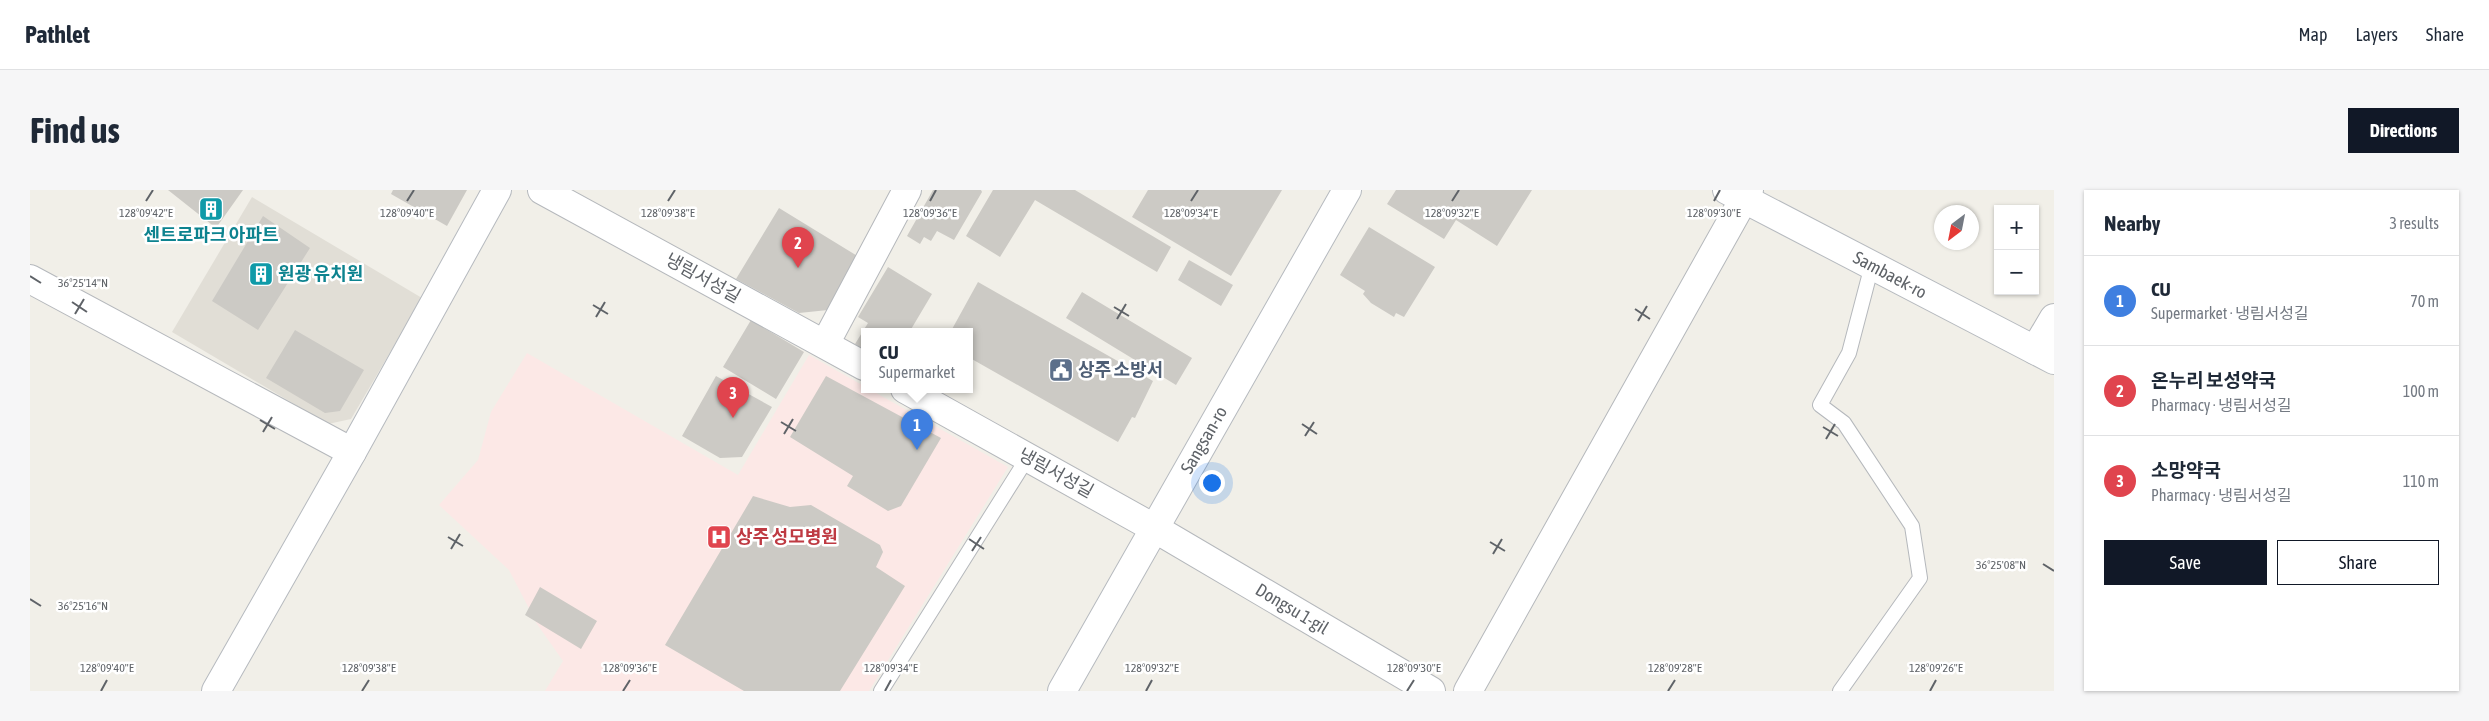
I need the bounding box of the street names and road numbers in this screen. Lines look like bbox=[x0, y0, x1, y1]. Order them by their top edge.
street label: Sambaek-ro bbox=[1850, 246, 1931, 303]
street label: 냉림서성길 bbox=[662, 248, 745, 307]
street label: Sangsan-ro bbox=[1176, 402, 1231, 477]
street label: 냉림서성길 bbox=[1015, 443, 1098, 502]
street label: Dongsu 1-gil bbox=[1252, 579, 1333, 639]

